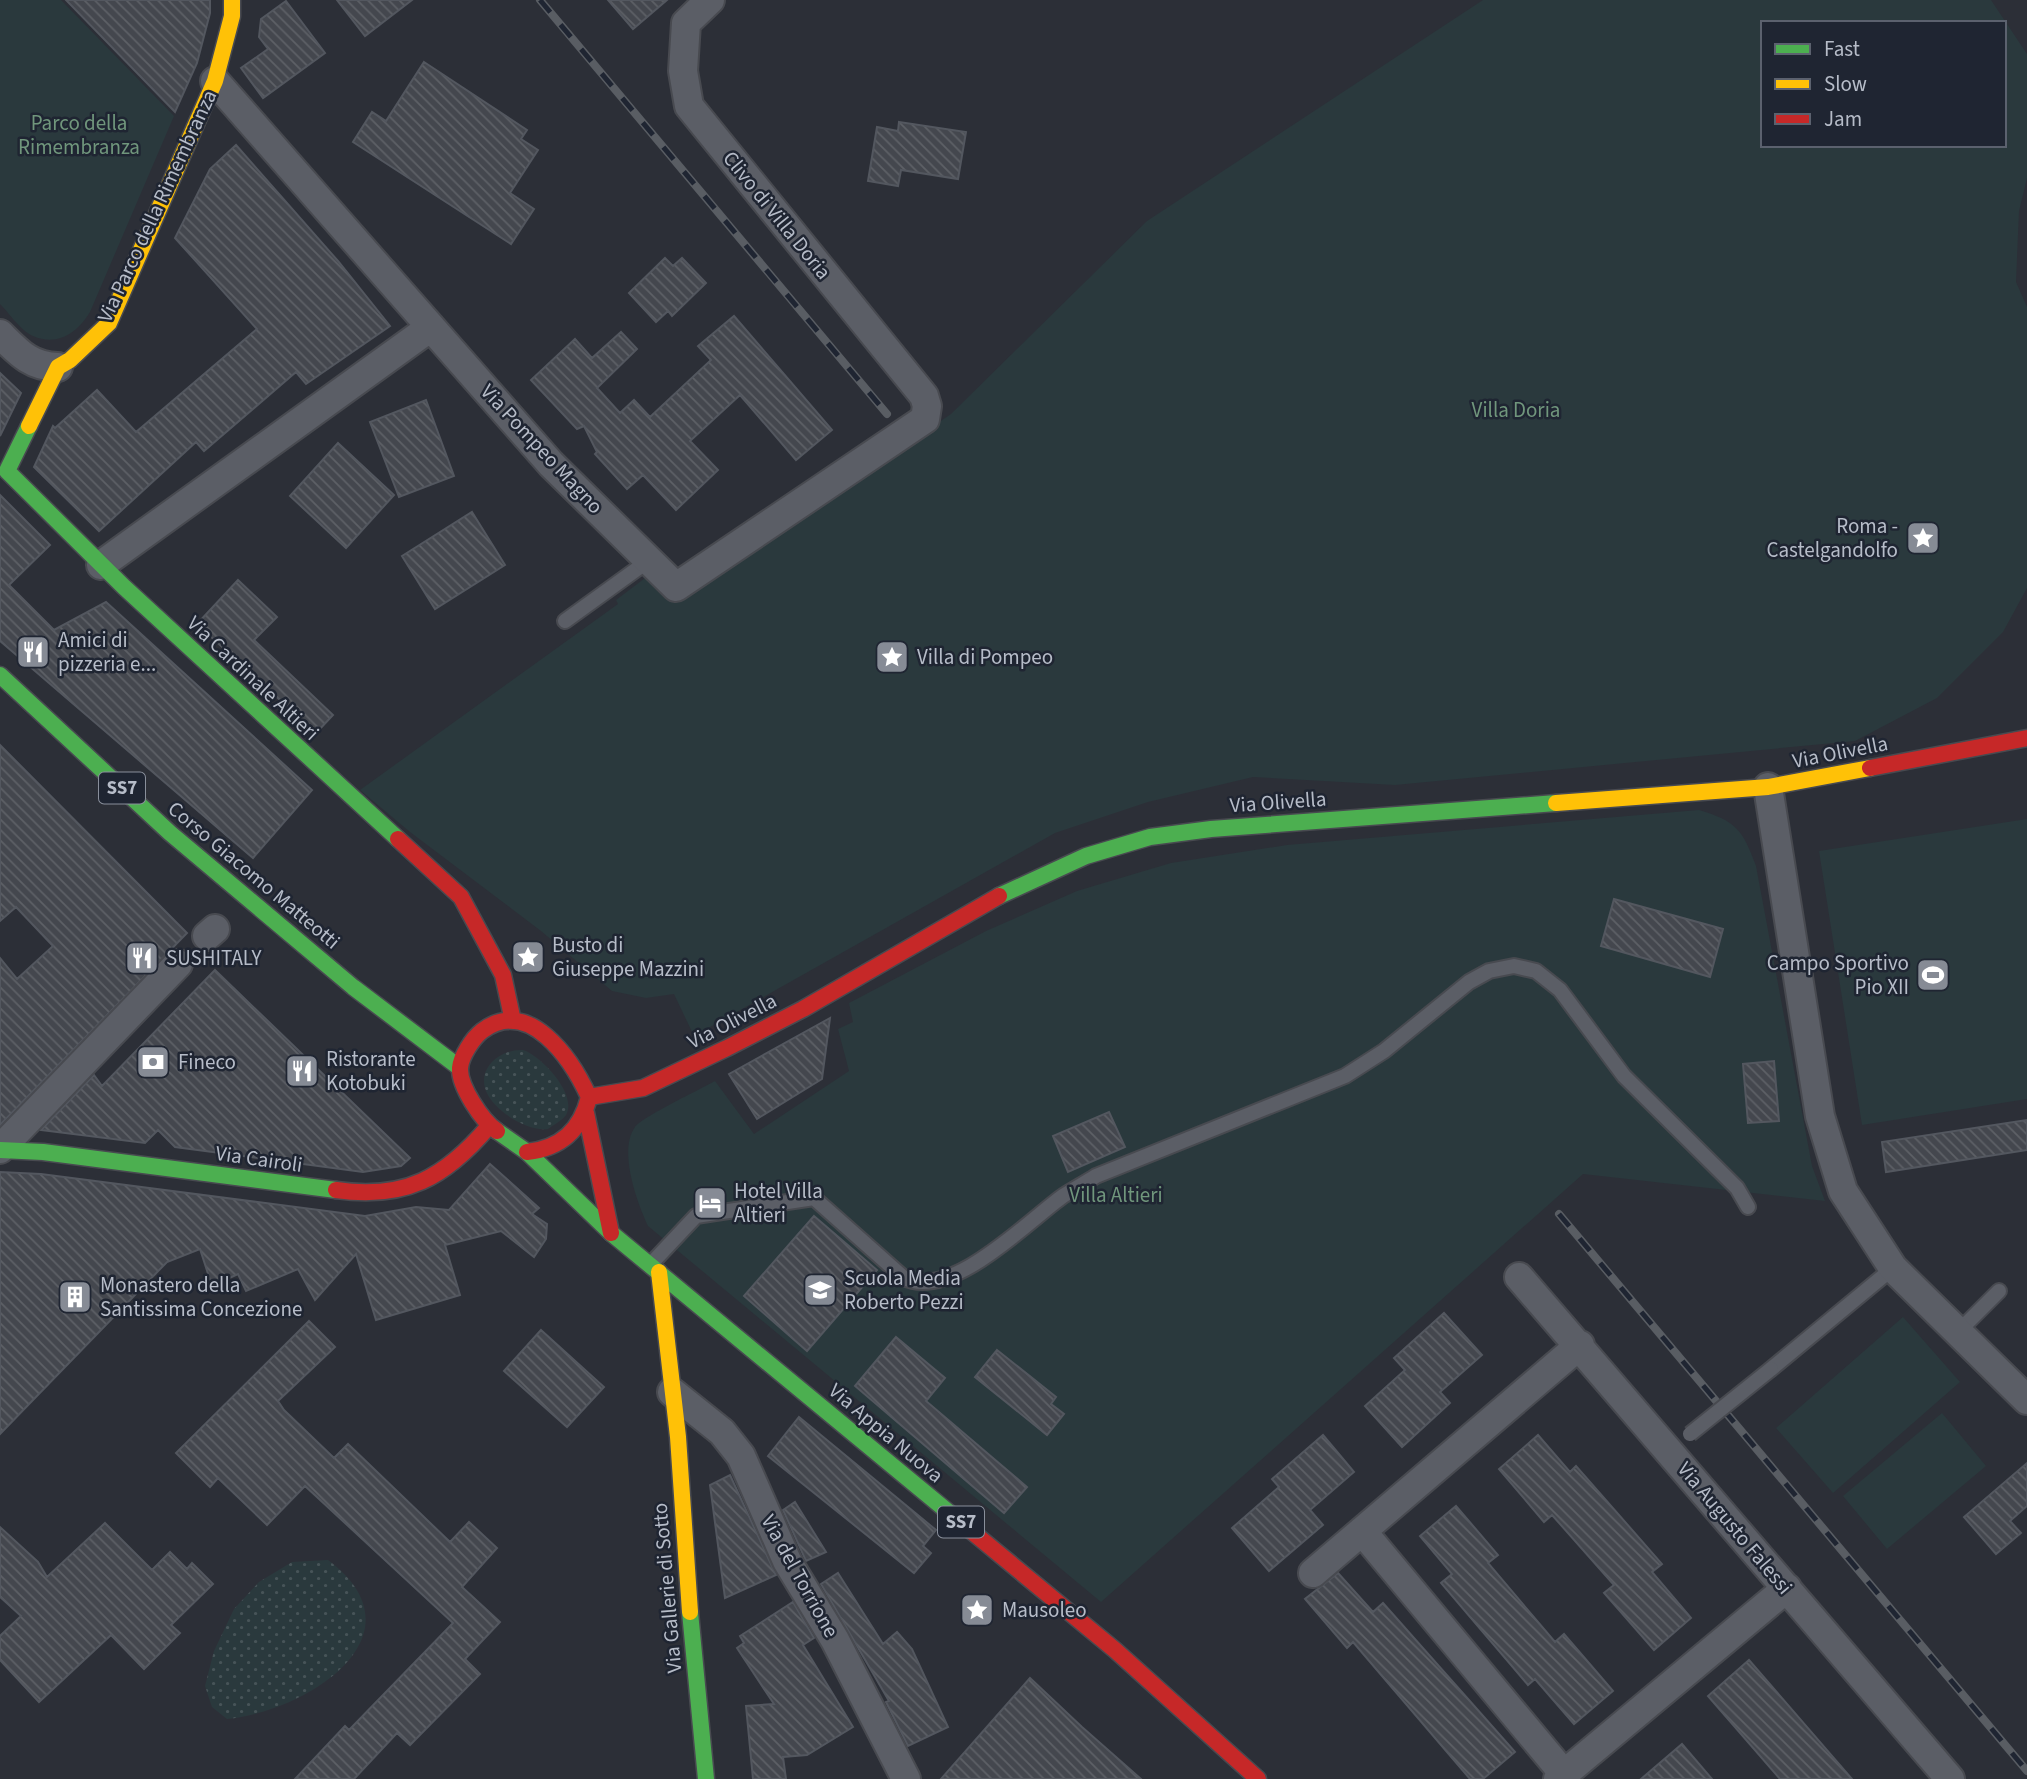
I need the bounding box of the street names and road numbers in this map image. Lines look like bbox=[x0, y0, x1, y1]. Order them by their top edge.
street label: Via Parco della Rimembranza bbox=[90, 85, 224, 327]
street label: Clivo di Villa Doria bbox=[716, 144, 838, 286]
street label: Via Pompeo Magno bbox=[474, 377, 610, 521]
street label: Via Cardinale Altieri bbox=[180, 609, 326, 747]
street label: Via Olivella bbox=[1790, 728, 1890, 776]
road number: SS7 bbox=[99, 772, 145, 804]
street label: Via Olivella bbox=[1229, 784, 1327, 820]
street label: Corso Giacomo Matteotti bbox=[161, 794, 347, 956]
street label: Via Olivella bbox=[682, 986, 782, 1056]
street label: Via Cairoli bbox=[214, 1138, 304, 1180]
street label: Via Appia Nuova bbox=[822, 1376, 950, 1490]
street label: Via Augusto Falessi bbox=[1670, 1455, 1800, 1601]
street label: Via Gallerie di Sotto bbox=[645, 1502, 689, 1674]
road number: SS7 bbox=[938, 1506, 984, 1538]
street label: Via del Torrione bbox=[754, 1509, 846, 1643]

